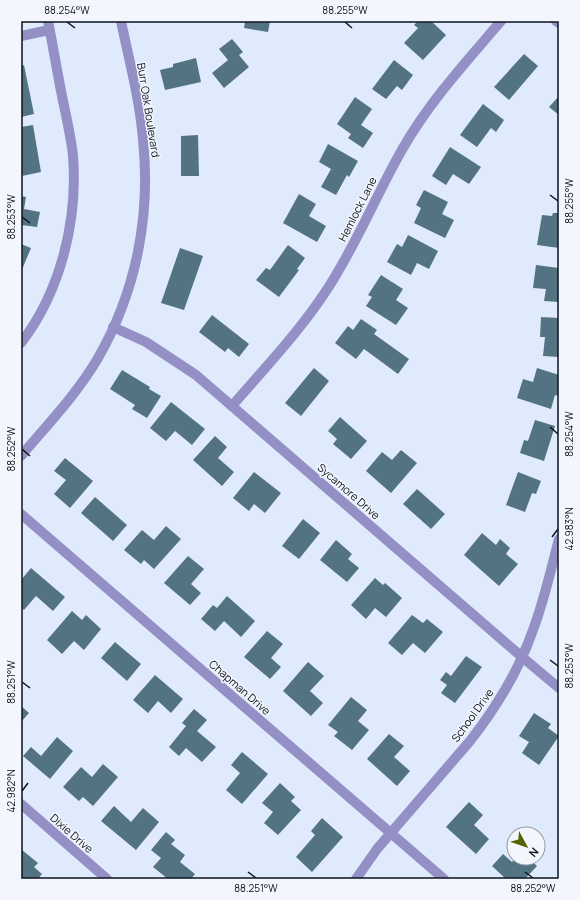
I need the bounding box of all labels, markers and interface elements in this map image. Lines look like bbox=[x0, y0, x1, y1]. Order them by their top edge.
text: 88.254°W bbox=[44, 3, 90, 17]
text: 88.255°W bbox=[322, 3, 368, 17]
street label: Burr Oak Boulevard bbox=[134, 62, 164, 158]
street label: Hemlock Lane bbox=[334, 174, 380, 244]
text: 88.255°W bbox=[562, 178, 576, 224]
text: 88.253°W bbox=[4, 194, 18, 240]
text: 88.254°W bbox=[562, 411, 576, 457]
text: 88.252°W bbox=[4, 426, 18, 471]
street label: Sycamore Drive bbox=[314, 460, 384, 523]
text: 42.983°N bbox=[562, 507, 576, 551]
text: 88.253°W bbox=[562, 643, 576, 689]
street label: Chapman Drive bbox=[206, 656, 274, 718]
text: 88.251°W bbox=[4, 660, 18, 704]
street label: School Drive bbox=[447, 685, 497, 745]
text: 42.982°N bbox=[4, 769, 18, 813]
street label: Dixie Drive bbox=[47, 810, 97, 856]
north arrow bbox=[506, 826, 546, 866]
text: N bbox=[526, 845, 542, 861]
text: 88.251°W bbox=[234, 881, 278, 895]
text: 88.252°W bbox=[511, 881, 556, 895]

